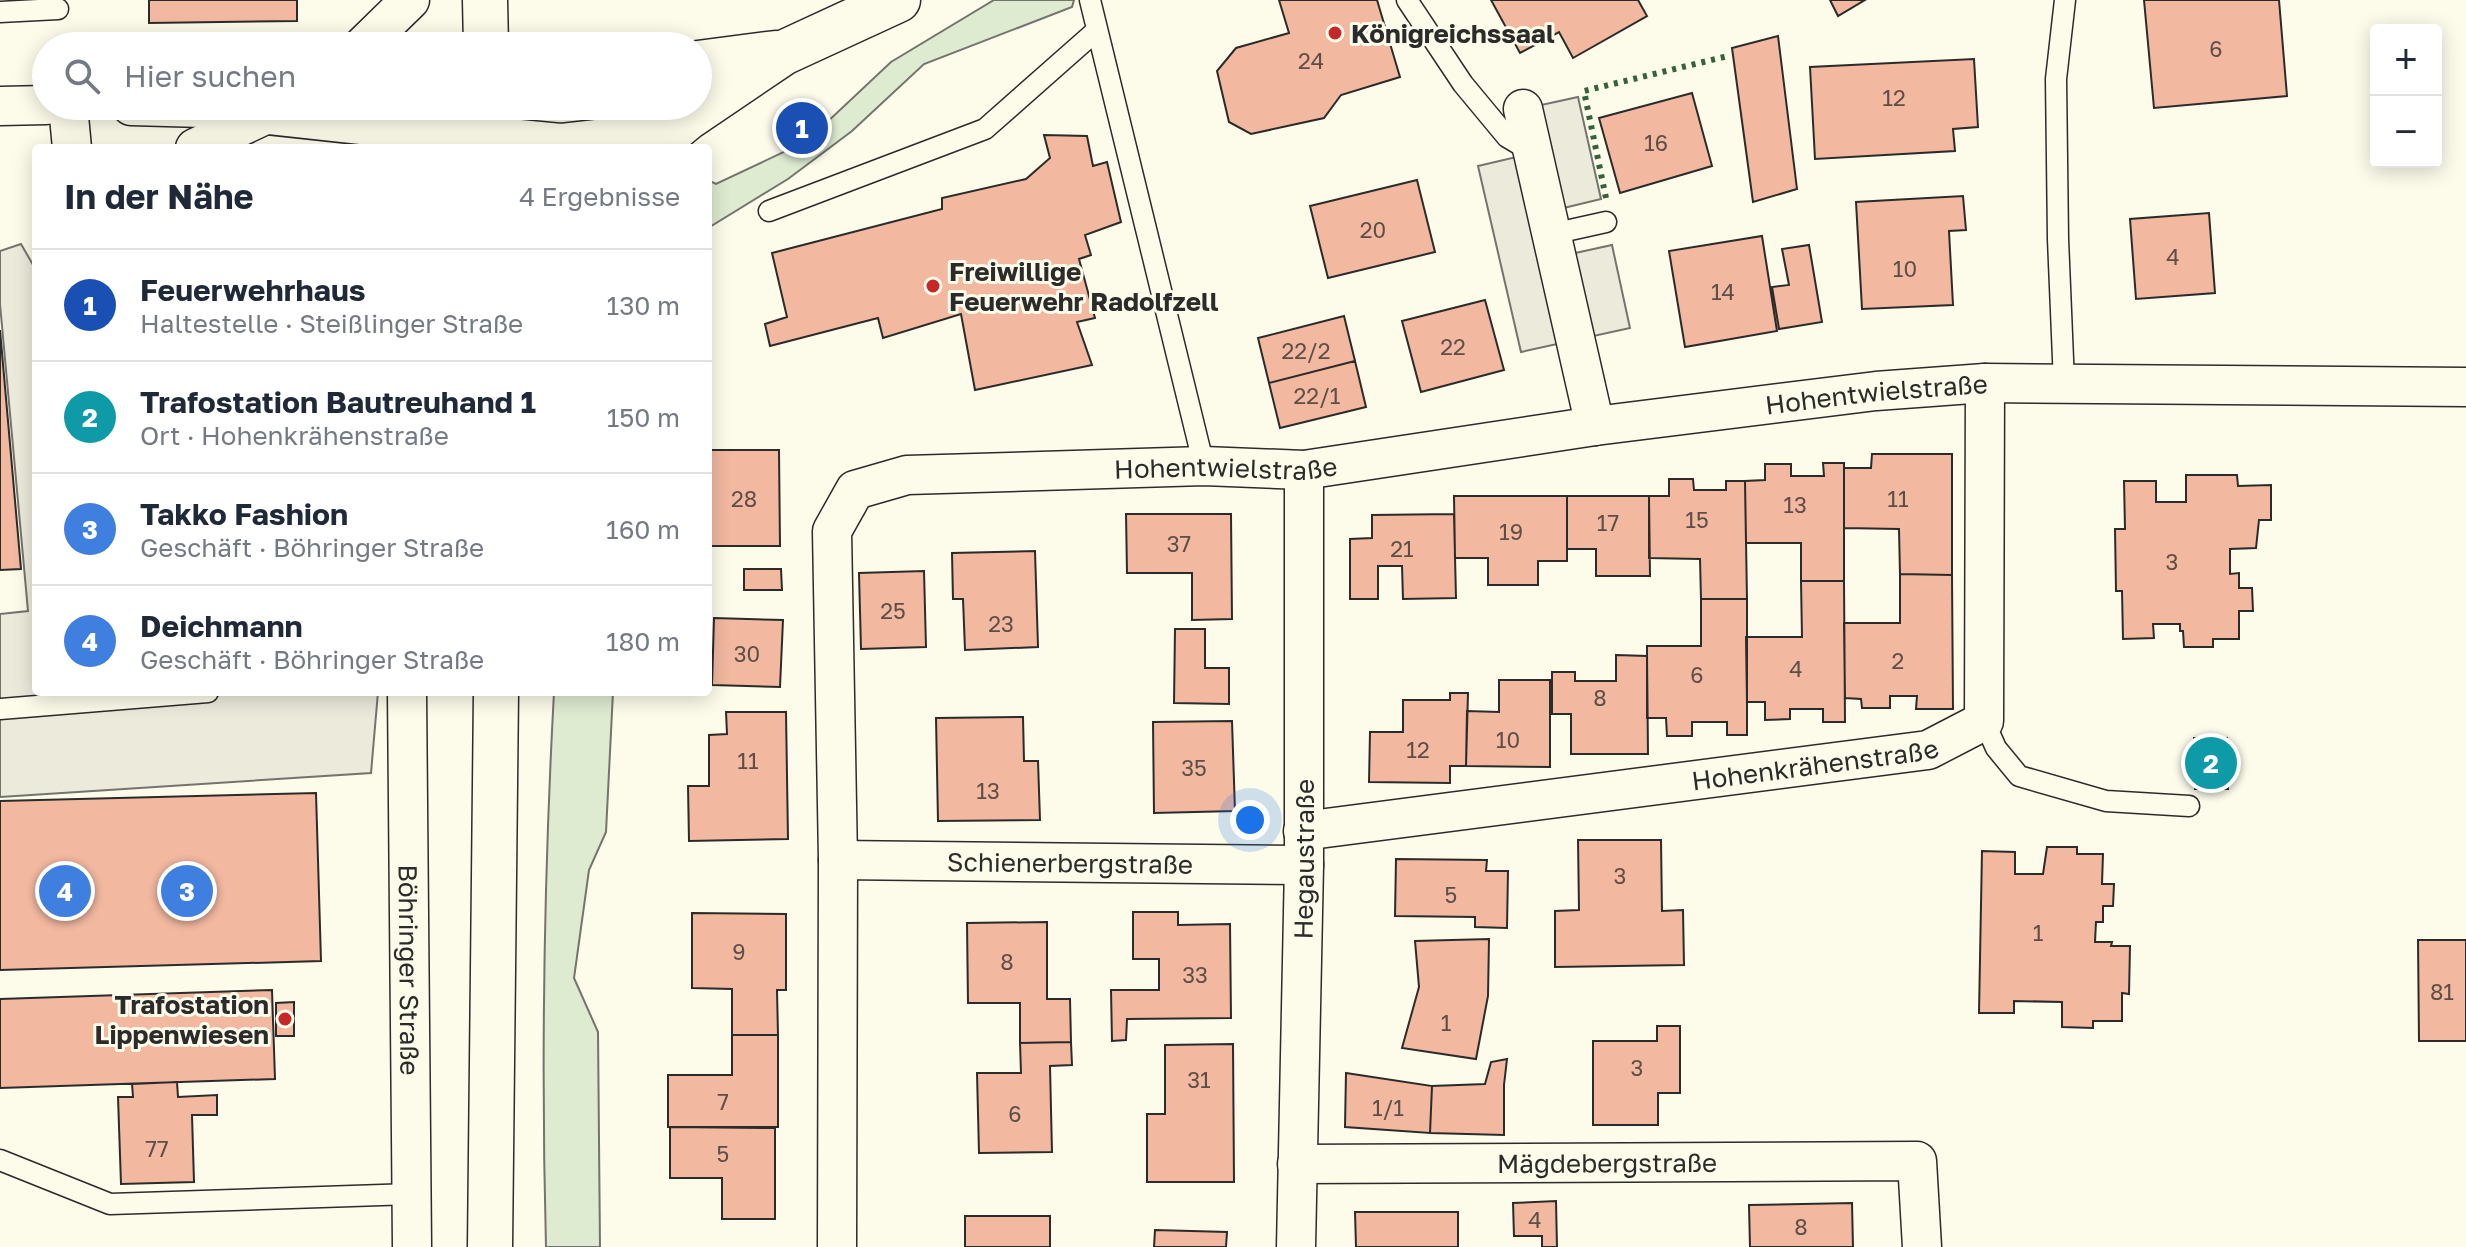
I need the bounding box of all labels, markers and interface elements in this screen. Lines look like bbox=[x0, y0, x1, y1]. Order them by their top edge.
place label: Königreichssaal bbox=[1351, 18, 1555, 49]
marker: Königreichssaal bbox=[1326, 24, 1344, 42]
map controls bbox=[2370, 24, 2442, 168]
button: + bbox=[2370, 24, 2442, 96]
search box bbox=[32, 32, 712, 120]
house number: 6 bbox=[2209, 35, 2223, 62]
house number: 24 bbox=[1298, 47, 1324, 74]
icon: search bbox=[60, 54, 104, 98]
text: Hier suchen bbox=[124, 58, 296, 94]
house number: 12 bbox=[1882, 84, 1906, 111]
button: − bbox=[2370, 96, 2442, 168]
pin: 1 bbox=[776, 98, 828, 158]
house number: 16 bbox=[1644, 129, 1668, 156]
text: In der Nähe bbox=[64, 176, 254, 216]
text: 4 Ergebnisse bbox=[519, 181, 680, 212]
house number: 20 bbox=[1360, 216, 1386, 243]
house number: 4 bbox=[2166, 243, 2180, 270]
house number: 10 bbox=[1893, 255, 1917, 282]
place label: Freiwillige Feuerwehr Radolfzell bbox=[949, 256, 1219, 317]
text: Feuerwehrhaus bbox=[140, 272, 366, 308]
marker: Freiwillige Feuerwehr Radolfzell bbox=[924, 277, 942, 295]
house number: 14 bbox=[1711, 278, 1735, 305]
text: 1 bbox=[83, 290, 97, 321]
text: 130 m bbox=[607, 290, 680, 321]
text: Haltestelle · Steißlinger Straße bbox=[140, 308, 523, 339]
house number: 22 bbox=[1440, 333, 1466, 360]
house number: 22/2 bbox=[1282, 337, 1330, 364]
street label: Hohentwielstraße bbox=[1763, 367, 1989, 420]
house number: 22/1 bbox=[1294, 382, 1341, 409]
text: Trafostation Bautreuhand 1 bbox=[140, 384, 536, 420]
text: 2 bbox=[82, 402, 98, 433]
text: 150 m bbox=[607, 402, 680, 433]
text: Ort · Hohenkrähenstraße bbox=[140, 420, 449, 451]
street label: Hohentwielstraße bbox=[1114, 450, 1339, 486]
house number: 28 bbox=[731, 485, 757, 512]
house number: 11 bbox=[1887, 485, 1909, 512]
house number: 13 bbox=[1783, 491, 1807, 518]
text: Takko Fashion bbox=[140, 496, 348, 532]
house number: 15 bbox=[1685, 506, 1709, 533]
house number: 17 bbox=[1597, 509, 1619, 536]
text: 3 bbox=[82, 514, 98, 545]
text: 160 m bbox=[606, 514, 680, 545]
house number: 19 bbox=[1499, 518, 1523, 545]
house number: 37 bbox=[1167, 530, 1191, 557]
text: Geschäft · Böhringer Straße bbox=[140, 532, 484, 563]
house number: 21 bbox=[1390, 535, 1414, 562]
house number: 3 bbox=[2166, 548, 2178, 575]
house number: 25 bbox=[880, 597, 906, 624]
text: Deichmann bbox=[140, 608, 303, 644]
house number: 23 bbox=[988, 610, 1014, 637]
text: 4 bbox=[82, 626, 98, 657]
text: 180 m bbox=[606, 626, 680, 657]
house number: 30 bbox=[734, 640, 760, 667]
text: Geschäft · Böhringer Straße bbox=[140, 644, 484, 675]
house number: 2 bbox=[1892, 647, 1904, 674]
house number: 4 bbox=[1789, 655, 1803, 682]
house number: 6 bbox=[1690, 661, 1704, 688]
house number: 8 bbox=[1593, 684, 1607, 711]
house number: 10 bbox=[1496, 726, 1520, 753]
street label: Hohenkrähenstraße bbox=[1690, 732, 1944, 796]
pin: 2 bbox=[2185, 733, 2237, 793]
house number: 12 bbox=[1406, 736, 1430, 763]
house number: 11 bbox=[737, 747, 759, 774]
house number: 35 bbox=[1181, 754, 1207, 781]
house number: 13 bbox=[976, 777, 1000, 804]
street label: Hegaustraße bbox=[1287, 779, 1320, 940]
your location bbox=[1230, 800, 1270, 840]
street label: Schienerbergstraße bbox=[947, 846, 1193, 879]
pin: 4 bbox=[39, 861, 91, 921]
pin: 3 bbox=[161, 861, 213, 921]
house number: 3 bbox=[1614, 862, 1626, 889]
street label: Böhringer Straße bbox=[393, 864, 426, 1076]
house number: 5 bbox=[1445, 881, 1457, 908]
house number: 1 bbox=[2033, 919, 2044, 946]
house number: 9 bbox=[732, 938, 746, 965]
house number: 8 bbox=[1000, 948, 1014, 975]
house number: 33 bbox=[1182, 961, 1208, 988]
house number: 81 bbox=[2430, 978, 2454, 1005]
place label: Trafostation Lippenwiesen bbox=[95, 989, 269, 1050]
house number: 1 bbox=[1441, 1009, 1452, 1036]
marker: Trafostation Lippenwiesen bbox=[276, 1010, 294, 1028]
house number: 3 bbox=[1631, 1054, 1643, 1081]
house number: 31 bbox=[1187, 1066, 1211, 1093]
house number: 7 bbox=[717, 1088, 729, 1115]
house number: 1/1 bbox=[1372, 1094, 1404, 1121]
house number: 6 bbox=[1008, 1100, 1022, 1127]
house number: 77 bbox=[145, 1135, 169, 1162]
house number: 5 bbox=[717, 1140, 729, 1167]
street label: Mägdebergstraße bbox=[1497, 1146, 1717, 1179]
house number: 4 bbox=[1528, 1206, 1542, 1233]
house number: 8 bbox=[1794, 1213, 1808, 1240]

